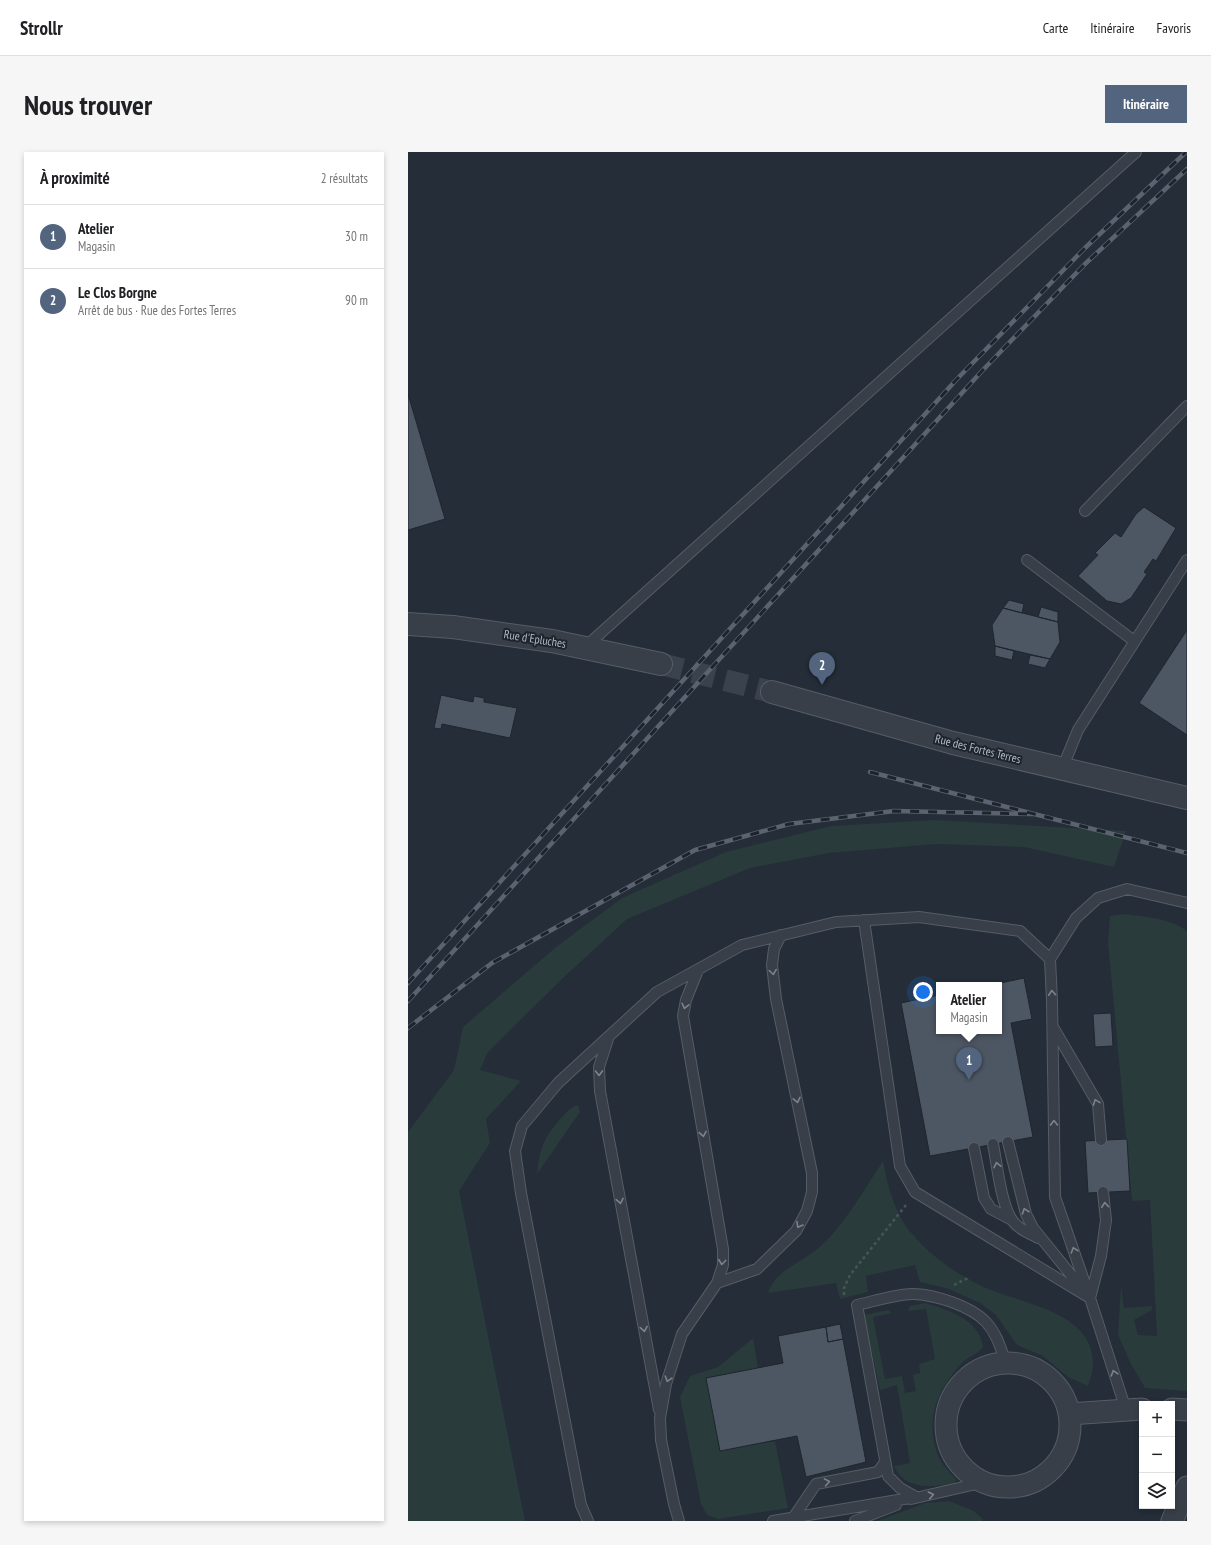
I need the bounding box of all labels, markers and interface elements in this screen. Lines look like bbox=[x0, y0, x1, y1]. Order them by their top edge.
text: Strollr bbox=[20, 16, 63, 40]
text: Carte bbox=[1043, 19, 1068, 37]
text: Itinéraire bbox=[1090, 19, 1135, 37]
text: Favoris bbox=[1157, 19, 1191, 37]
button: Itinéraire bbox=[1105, 85, 1187, 123]
text: Nous trouver bbox=[24, 86, 152, 123]
text: À proximité bbox=[40, 167, 110, 189]
text: 2 résultats bbox=[321, 170, 368, 187]
text: Atelier bbox=[78, 219, 114, 238]
text: 1 bbox=[50, 228, 56, 245]
text: 30 m bbox=[345, 228, 368, 245]
text: Magasin bbox=[78, 238, 115, 255]
text: Le Clos Borgne bbox=[78, 283, 157, 302]
text: 2 bbox=[50, 292, 56, 309]
text: 90 m bbox=[345, 292, 368, 309]
text: Arrêt de bus · Rue des Fortes Terres bbox=[78, 302, 236, 319]
street label: Rue d'Epluches bbox=[503, 626, 567, 651]
pin: 2 bbox=[809, 652, 835, 685]
street label: Rue des Fortes Terres bbox=[934, 731, 1023, 766]
one-way arrow bbox=[768, 969, 777, 975]
your location bbox=[913, 982, 933, 1002]
popup bbox=[936, 982, 1002, 1034]
text: Atelier bbox=[950, 990, 986, 1009]
one-way arrow bbox=[1047, 990, 1056, 996]
one-way arrow bbox=[682, 1003, 690, 1009]
text: Magasin bbox=[950, 1009, 988, 1026]
pin: 1 bbox=[956, 1047, 982, 1080]
one-way arrow bbox=[595, 1070, 603, 1076]
one-way arrow bbox=[792, 1097, 801, 1103]
one-way arrow bbox=[1092, 1099, 1100, 1106]
one-way arrow bbox=[1050, 1120, 1058, 1126]
one-way arrow bbox=[698, 1131, 707, 1137]
one-way arrow bbox=[994, 1162, 1002, 1168]
one-way arrow bbox=[616, 1198, 624, 1204]
one-way arrow bbox=[1100, 1202, 1109, 1208]
one-way arrow bbox=[1022, 1208, 1030, 1215]
one-way arrow bbox=[796, 1221, 803, 1228]
one-way arrow bbox=[1070, 1246, 1078, 1253]
one-way arrow bbox=[718, 1259, 727, 1266]
one-way arrow bbox=[639, 1326, 648, 1332]
one-way arrow bbox=[1110, 1370, 1119, 1377]
one-way arrow bbox=[664, 1375, 673, 1382]
map controls bbox=[1139, 1401, 1175, 1509]
button: + bbox=[1139, 1401, 1175, 1437]
button: − bbox=[1139, 1437, 1175, 1473]
button: layers bbox=[1139, 1473, 1175, 1509]
one-way arrow bbox=[824, 1478, 831, 1486]
one-way arrow bbox=[928, 1491, 935, 1499]

